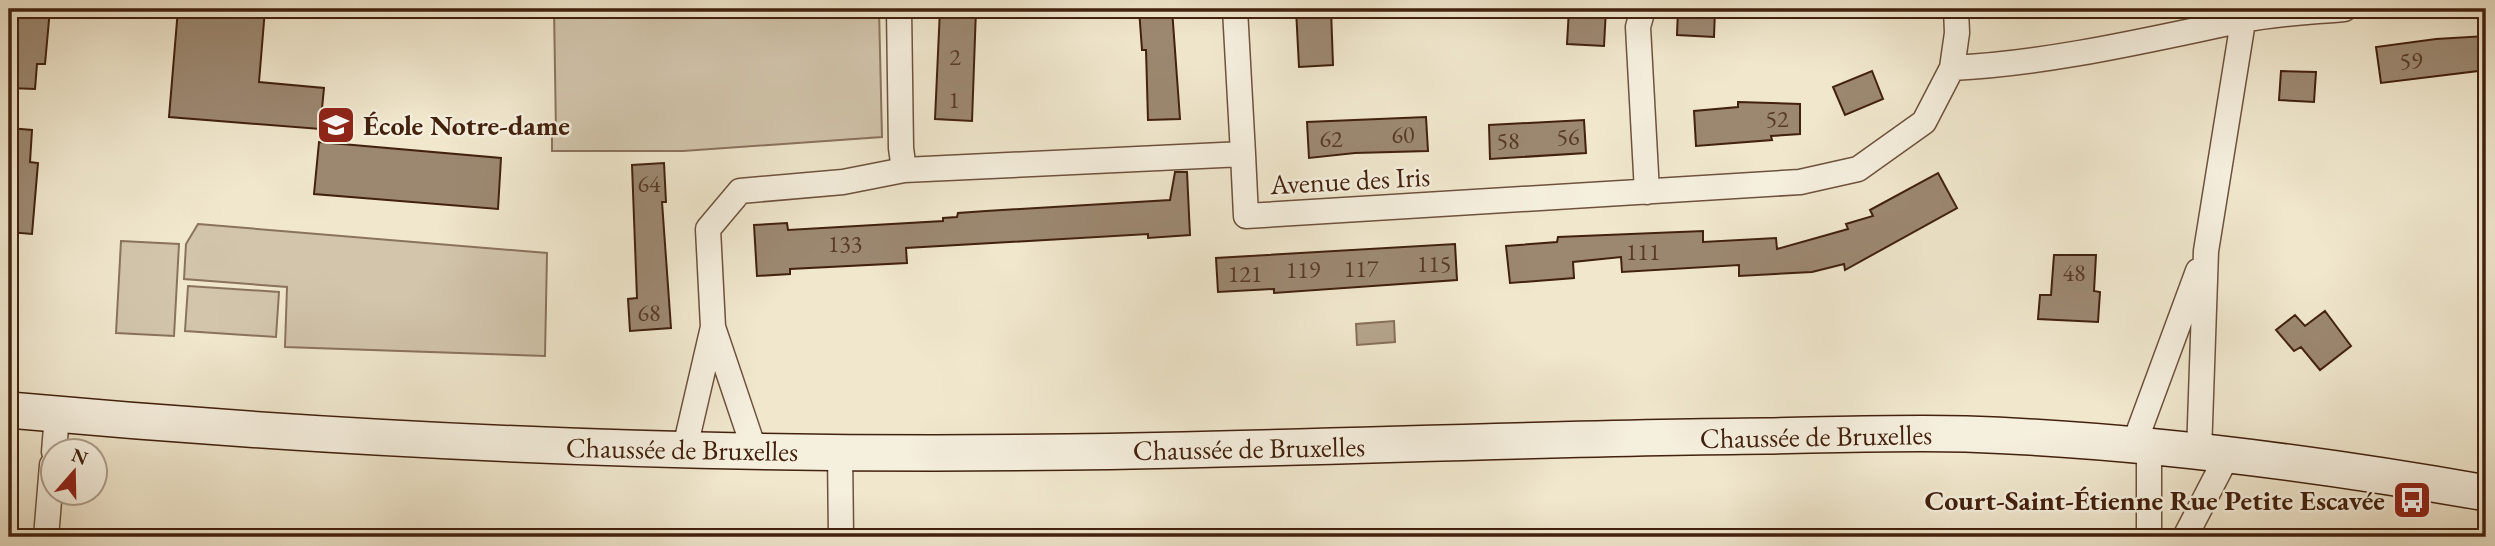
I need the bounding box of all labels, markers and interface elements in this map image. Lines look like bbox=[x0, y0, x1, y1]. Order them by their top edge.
house number: 2 bbox=[949, 41, 961, 72]
house number: 59 bbox=[2399, 45, 2423, 76]
house number: 1 bbox=[948, 84, 960, 115]
house number: 52 bbox=[1765, 103, 1789, 134]
school or university icon: École Notre-dame bbox=[315, 104, 357, 146]
place label: École Notre-dame bbox=[363, 107, 570, 143]
house number: 60 bbox=[1391, 119, 1415, 150]
house number: 56 bbox=[1556, 121, 1580, 152]
house number: 62 bbox=[1319, 123, 1343, 154]
house number: 58 bbox=[1496, 125, 1520, 156]
street label: Avenue des Iris bbox=[1268, 158, 1431, 202]
house number: 64 bbox=[637, 168, 661, 199]
house number: 133 bbox=[828, 228, 862, 259]
house number: 111 bbox=[1626, 236, 1660, 267]
house number: 115 bbox=[1417, 248, 1451, 279]
house number: 117 bbox=[1344, 253, 1379, 284]
house number: 119 bbox=[1286, 254, 1321, 285]
house number: 48 bbox=[2062, 257, 2086, 288]
house number: 121 bbox=[1228, 258, 1262, 289]
house number: 68 bbox=[637, 297, 661, 328]
street label: Chaussée de Bruxelles bbox=[1700, 416, 1932, 456]
street label: Chaussée de Bruxelles bbox=[1133, 428, 1365, 468]
street label: Chaussée de Bruxelles bbox=[566, 429, 798, 469]
north arrow bbox=[38, 438, 108, 508]
text: N bbox=[68, 442, 92, 471]
bus stop icon: Court-Saint-Étienne Rue Petite Escavée bbox=[2391, 479, 2433, 521]
place label: Court-Saint-Étienne Rue Petite Escavée bbox=[1924, 482, 2385, 518]

